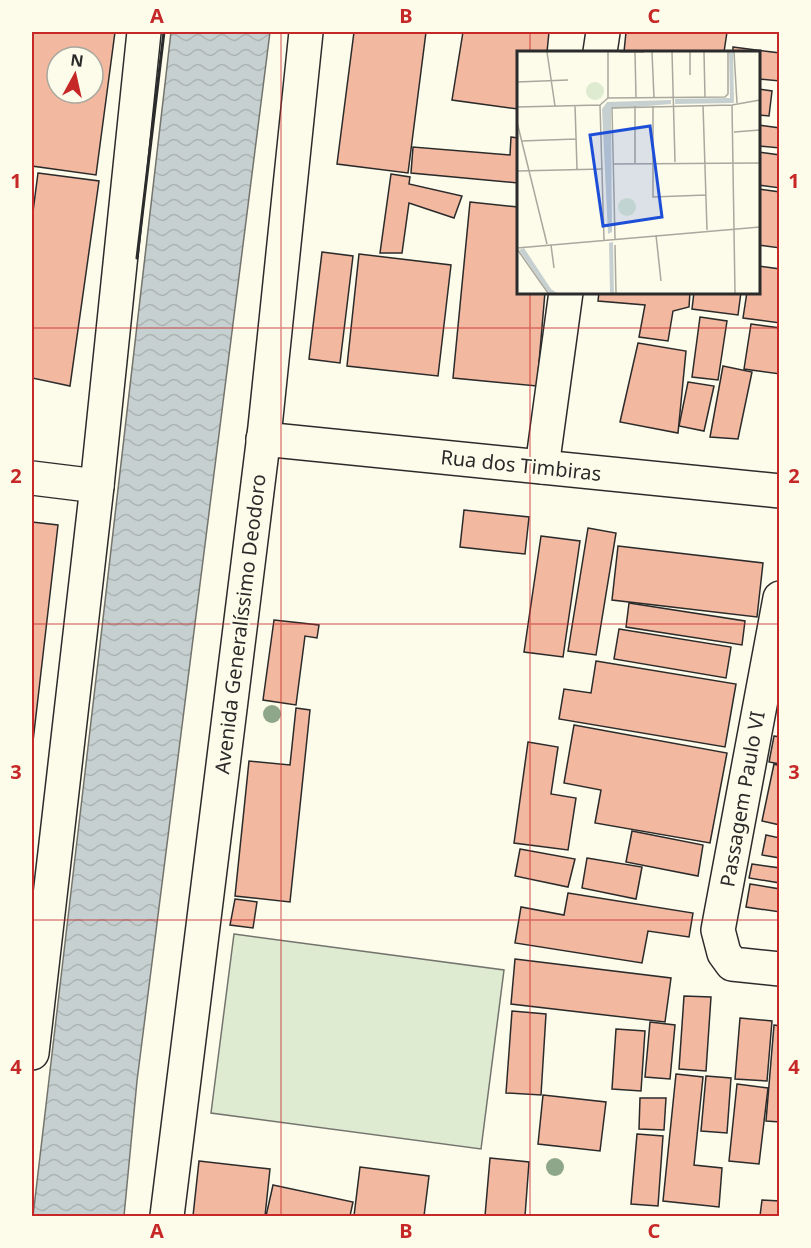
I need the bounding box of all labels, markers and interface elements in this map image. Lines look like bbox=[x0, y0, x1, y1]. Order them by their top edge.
text: A bbox=[150, 2, 164, 29]
text: B bbox=[399, 2, 413, 29]
text: C bbox=[648, 2, 661, 29]
north arrow bbox=[45, 45, 105, 105]
text: N bbox=[69, 48, 85, 72]
inset map bbox=[517, 51, 760, 294]
text: 1 bbox=[10, 167, 22, 194]
text: 1 bbox=[788, 167, 800, 194]
street label: Rua dos Timbiras bbox=[439, 443, 603, 487]
text: 2 bbox=[10, 462, 22, 489]
text: 2 bbox=[788, 462, 800, 489]
street label: Avenida Generalíssimo Deodoro bbox=[208, 472, 272, 776]
street label: Passagem Paulo VI bbox=[713, 709, 771, 889]
text: 3 bbox=[10, 758, 22, 785]
text: 3 bbox=[788, 758, 800, 785]
text: 4 bbox=[10, 1053, 22, 1080]
text: 4 bbox=[788, 1053, 800, 1080]
text: A bbox=[150, 1217, 164, 1244]
text: B bbox=[399, 1217, 413, 1244]
text: C bbox=[648, 1217, 661, 1244]

